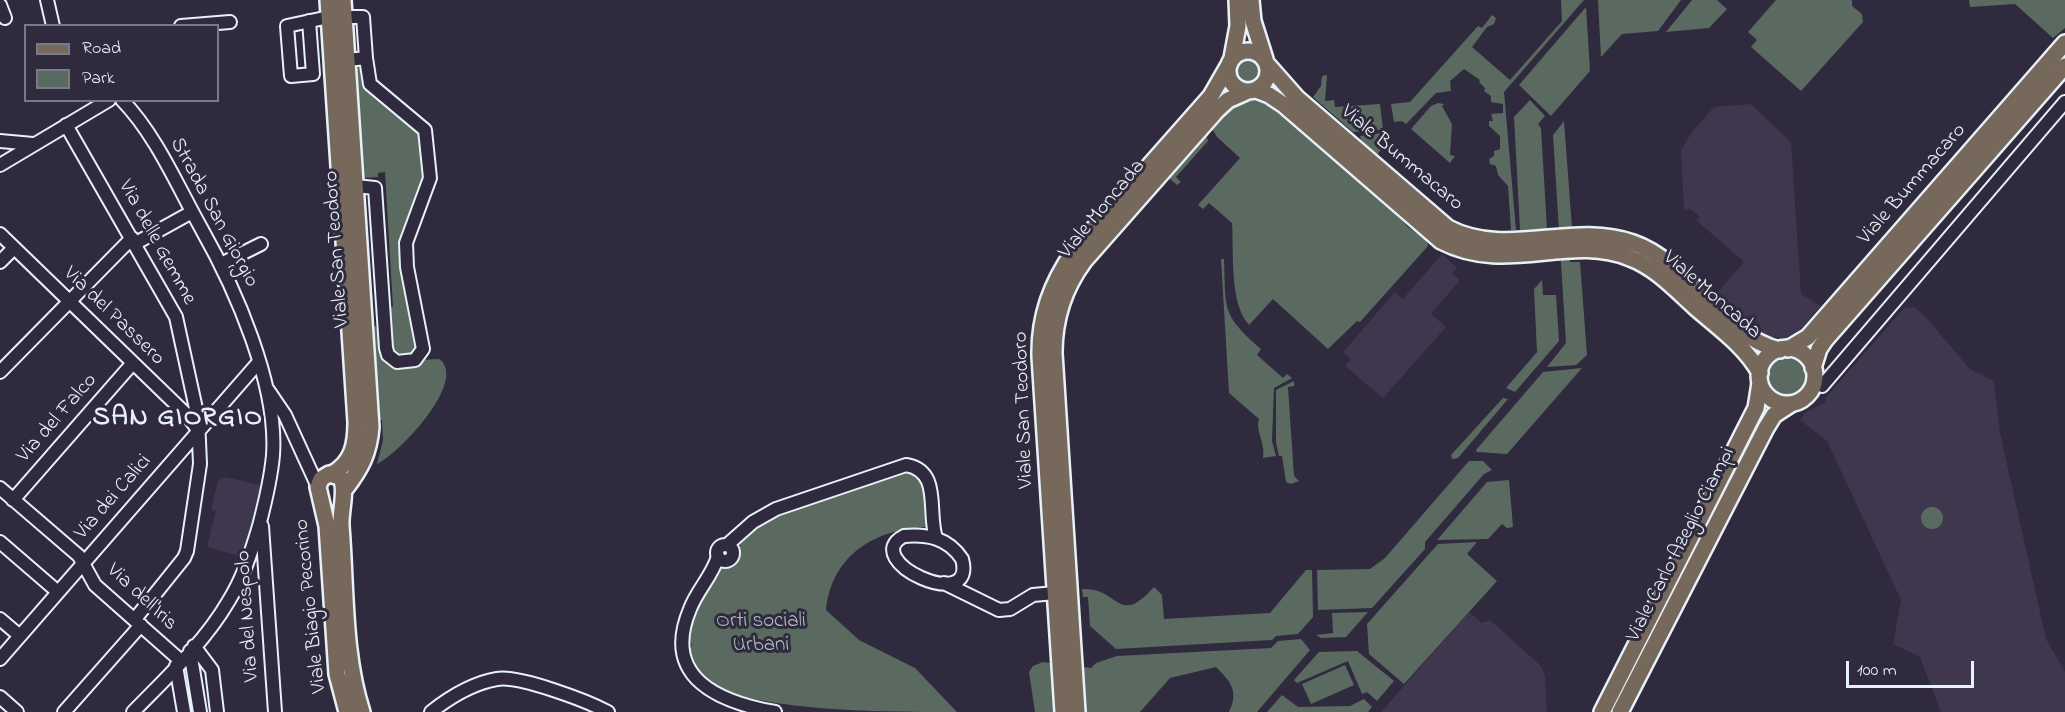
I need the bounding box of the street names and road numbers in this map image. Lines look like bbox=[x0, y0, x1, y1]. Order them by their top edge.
street label: Viale Bummacaro bbox=[1335, 100, 1467, 218]
street label: Viale Bummacaro bbox=[1854, 119, 1972, 251]
street label: Strada San Giorgio bbox=[163, 134, 263, 292]
street label: Viale Moncada bbox=[1054, 155, 1152, 265]
street label: Viale San Teodoro bbox=[320, 170, 356, 328]
street label: Via delle Gemme bbox=[111, 176, 201, 310]
street label: Viale Moncada bbox=[1657, 246, 1765, 346]
street label: Via del Passero bbox=[57, 262, 169, 372]
street label: Viale San Teodoro bbox=[1010, 331, 1040, 489]
street label: Via del Falco bbox=[12, 369, 104, 469]
street label: Viale Carlo Azeglio Ciampi bbox=[1622, 444, 1742, 646]
street label: Via dei Calici bbox=[70, 450, 158, 546]
street label: Viale Biagio Pecorino bbox=[290, 518, 334, 694]
street label: Via del Nespolo bbox=[232, 549, 266, 683]
street label: Via dell'Iris bbox=[100, 559, 182, 637]

